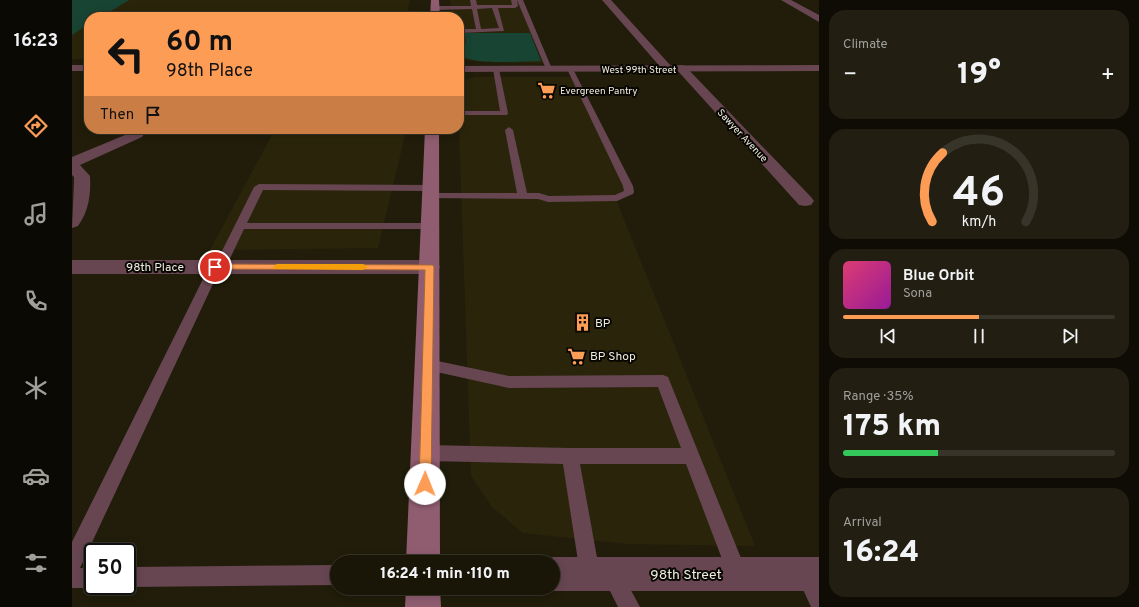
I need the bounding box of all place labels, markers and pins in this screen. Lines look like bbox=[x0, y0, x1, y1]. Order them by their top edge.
supermarket icon: Evergreen Pantry bbox=[537, 80, 557, 100]
place label: Evergreen Pantry bbox=[560, 85, 638, 98]
pin bbox=[198, 250, 232, 284]
building icon: BP bbox=[572, 313, 592, 333]
place label: BP bbox=[595, 316, 611, 332]
supermarket icon: BP Shop bbox=[567, 346, 587, 366]
place label: BP Shop bbox=[590, 349, 636, 365]

